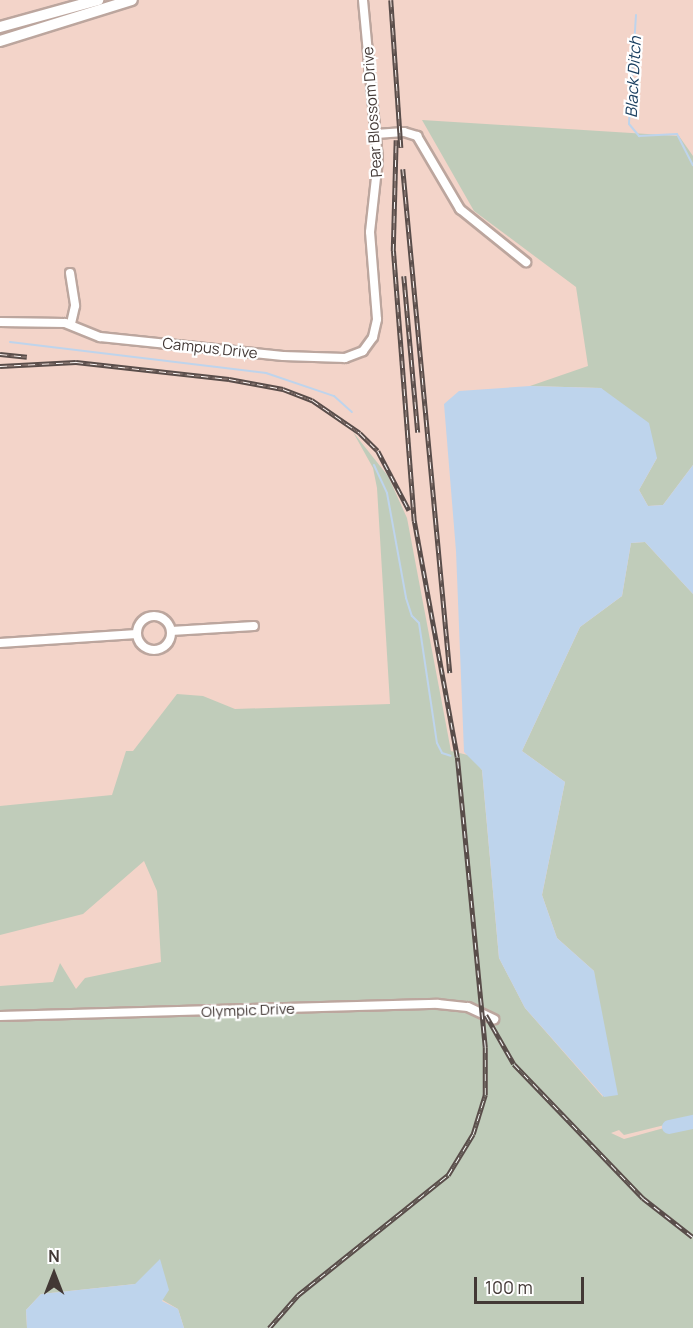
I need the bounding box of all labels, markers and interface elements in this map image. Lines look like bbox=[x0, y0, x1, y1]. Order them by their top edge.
water label: Black Ditch bbox=[621, 36, 645, 118]
street label: Pear Blossom Drive bbox=[358, 46, 386, 178]
street label: Campus Drive bbox=[162, 334, 258, 362]
street label: Olympic Drive bbox=[201, 999, 295, 1021]
north arrow bbox=[24, 1244, 84, 1304]
text: N bbox=[48, 1245, 60, 1267]
scale bar bbox=[477, 1265, 586, 1303]
text: 100 m bbox=[485, 1275, 533, 1299]

